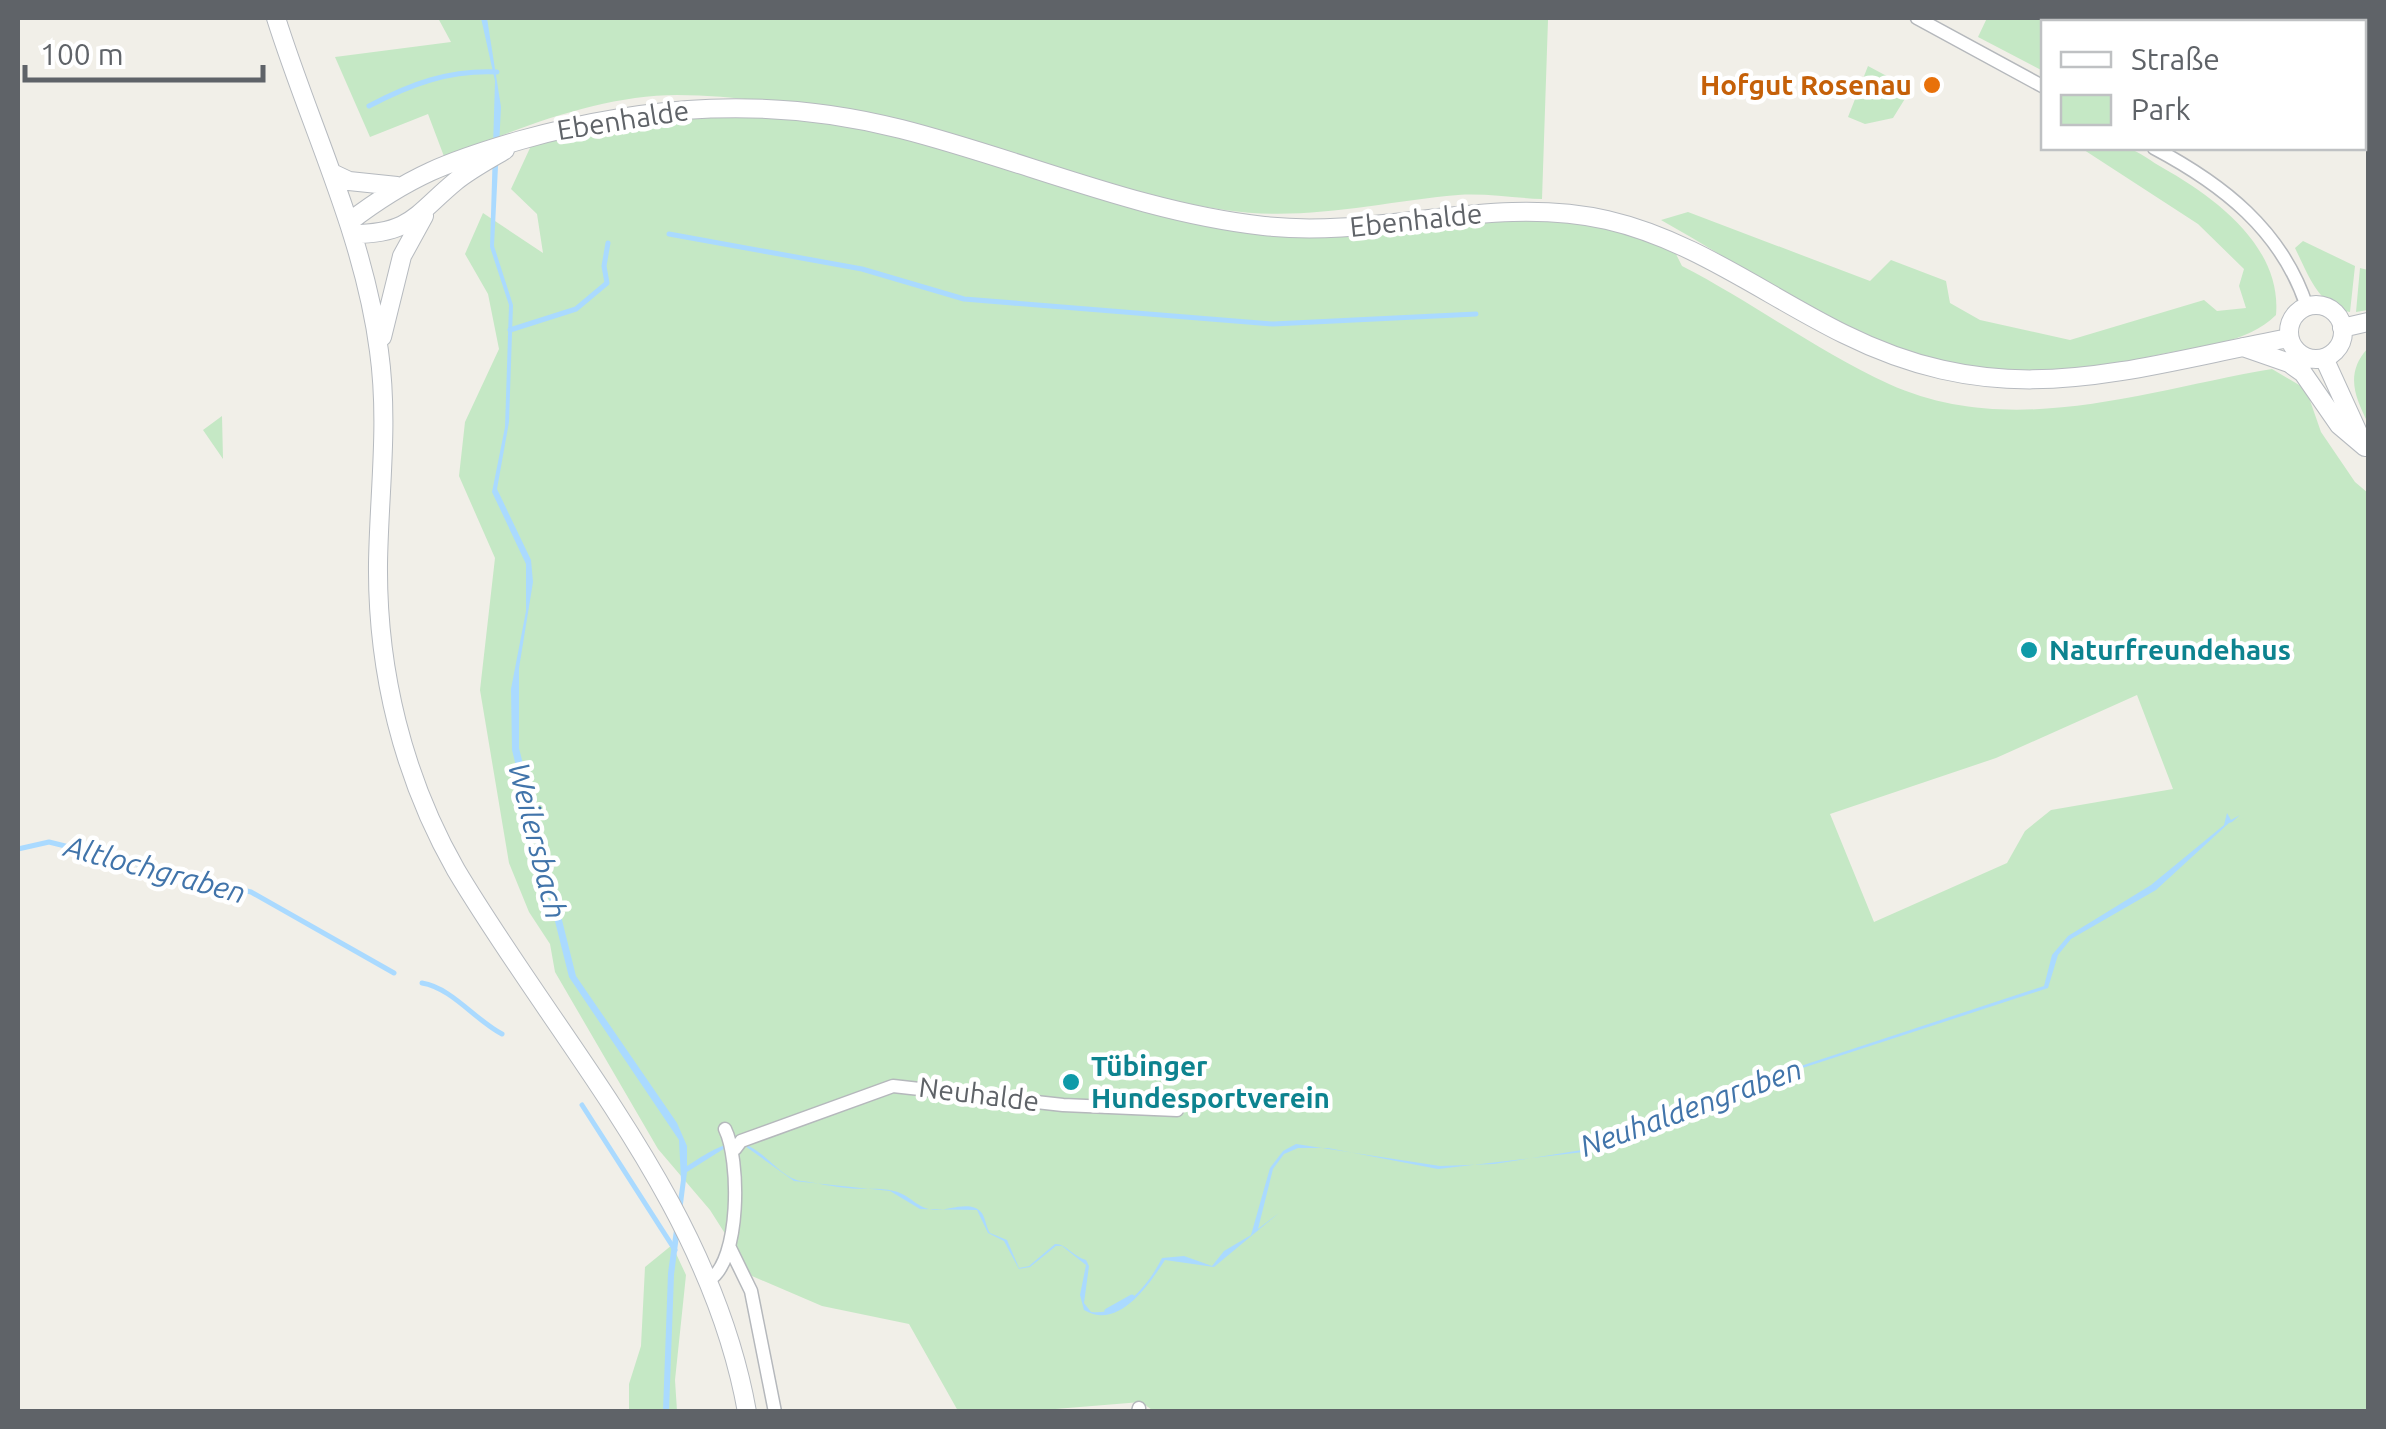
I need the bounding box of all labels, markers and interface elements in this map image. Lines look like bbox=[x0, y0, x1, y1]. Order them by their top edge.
scale bar bbox=[25, 20, 262, 82]
legend bbox=[2041, 20, 2366, 150]
text: 100 m bbox=[40, 37, 124, 71]
text: Straße bbox=[2131, 42, 2220, 76]
place label: Hofgut Rosenau bbox=[1700, 69, 1912, 100]
marker: Hofgut Rosenau bbox=[1921, 74, 1943, 96]
text: Park bbox=[2131, 92, 2191, 126]
street label: Ebenhalde bbox=[555, 94, 691, 145]
street label: Ebenhalde bbox=[1348, 197, 1484, 242]
place label: Naturfreundehaus bbox=[2049, 634, 2291, 665]
marker: Naturfreundehaus bbox=[2018, 639, 2040, 661]
water label: Weilersbach bbox=[502, 759, 574, 922]
water label: Altlochgraben bbox=[59, 828, 250, 910]
place label: Tübinger Hundesportverein bbox=[1091, 1050, 1330, 1113]
water label: Neuhaldengraben bbox=[1575, 1051, 1806, 1163]
street label: Neuhalde bbox=[917, 1071, 1041, 1116]
marker: Tübinger Hundesportverein bbox=[1060, 1071, 1082, 1093]

